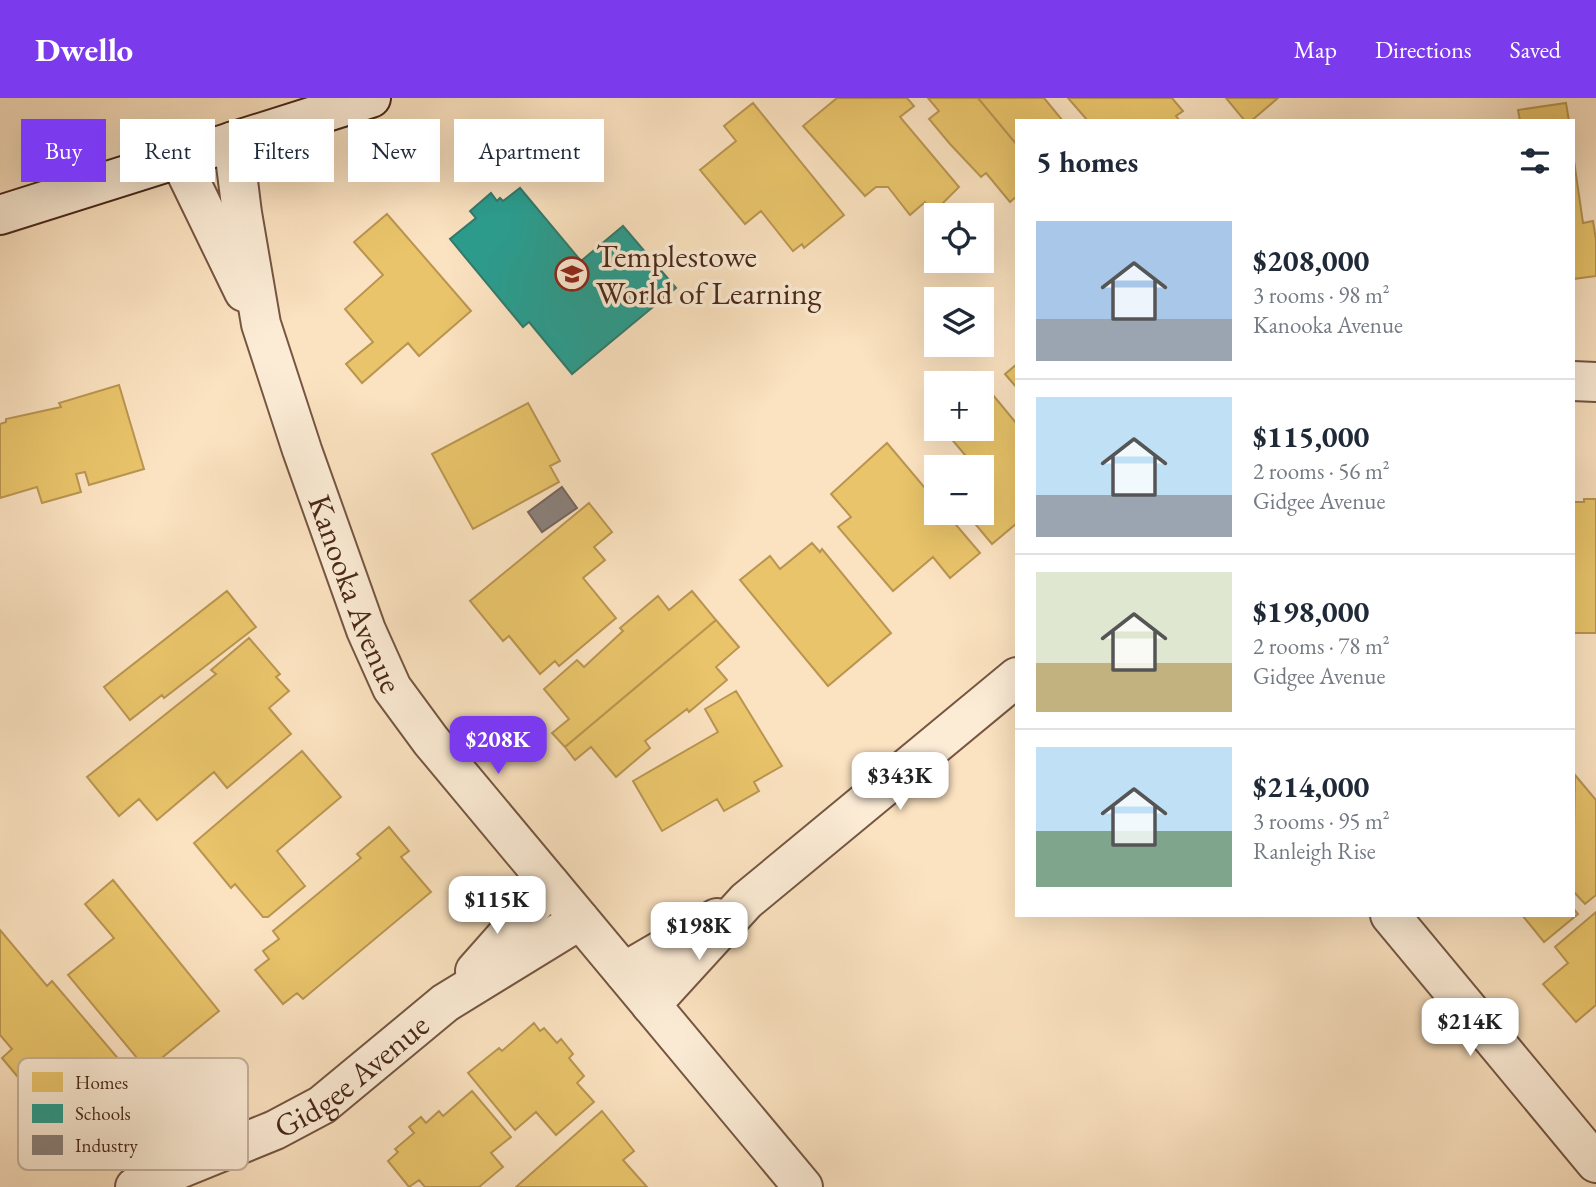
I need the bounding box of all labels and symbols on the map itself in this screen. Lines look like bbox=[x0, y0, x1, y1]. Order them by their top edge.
place label: Templestowe World of Learning bbox=[596, 235, 823, 314]
school or university icon: Templestowe World of Learning bbox=[553, 255, 591, 293]
street label: Kanooka Avenue bbox=[299, 489, 412, 699]
pin: $208K bbox=[449, 716, 547, 776]
pin: $343K bbox=[851, 752, 949, 812]
pin: $115K bbox=[448, 876, 546, 936]
pin: $198K bbox=[650, 902, 748, 962]
pin: $214K bbox=[1421, 998, 1519, 1058]
street label: Gidgee Avenue bbox=[267, 1004, 438, 1148]
legend bbox=[18, 1058, 248, 1170]
text: Homes bbox=[75, 1070, 128, 1095]
text: Schools bbox=[75, 1101, 131, 1126]
text: Industry bbox=[75, 1133, 139, 1158]

